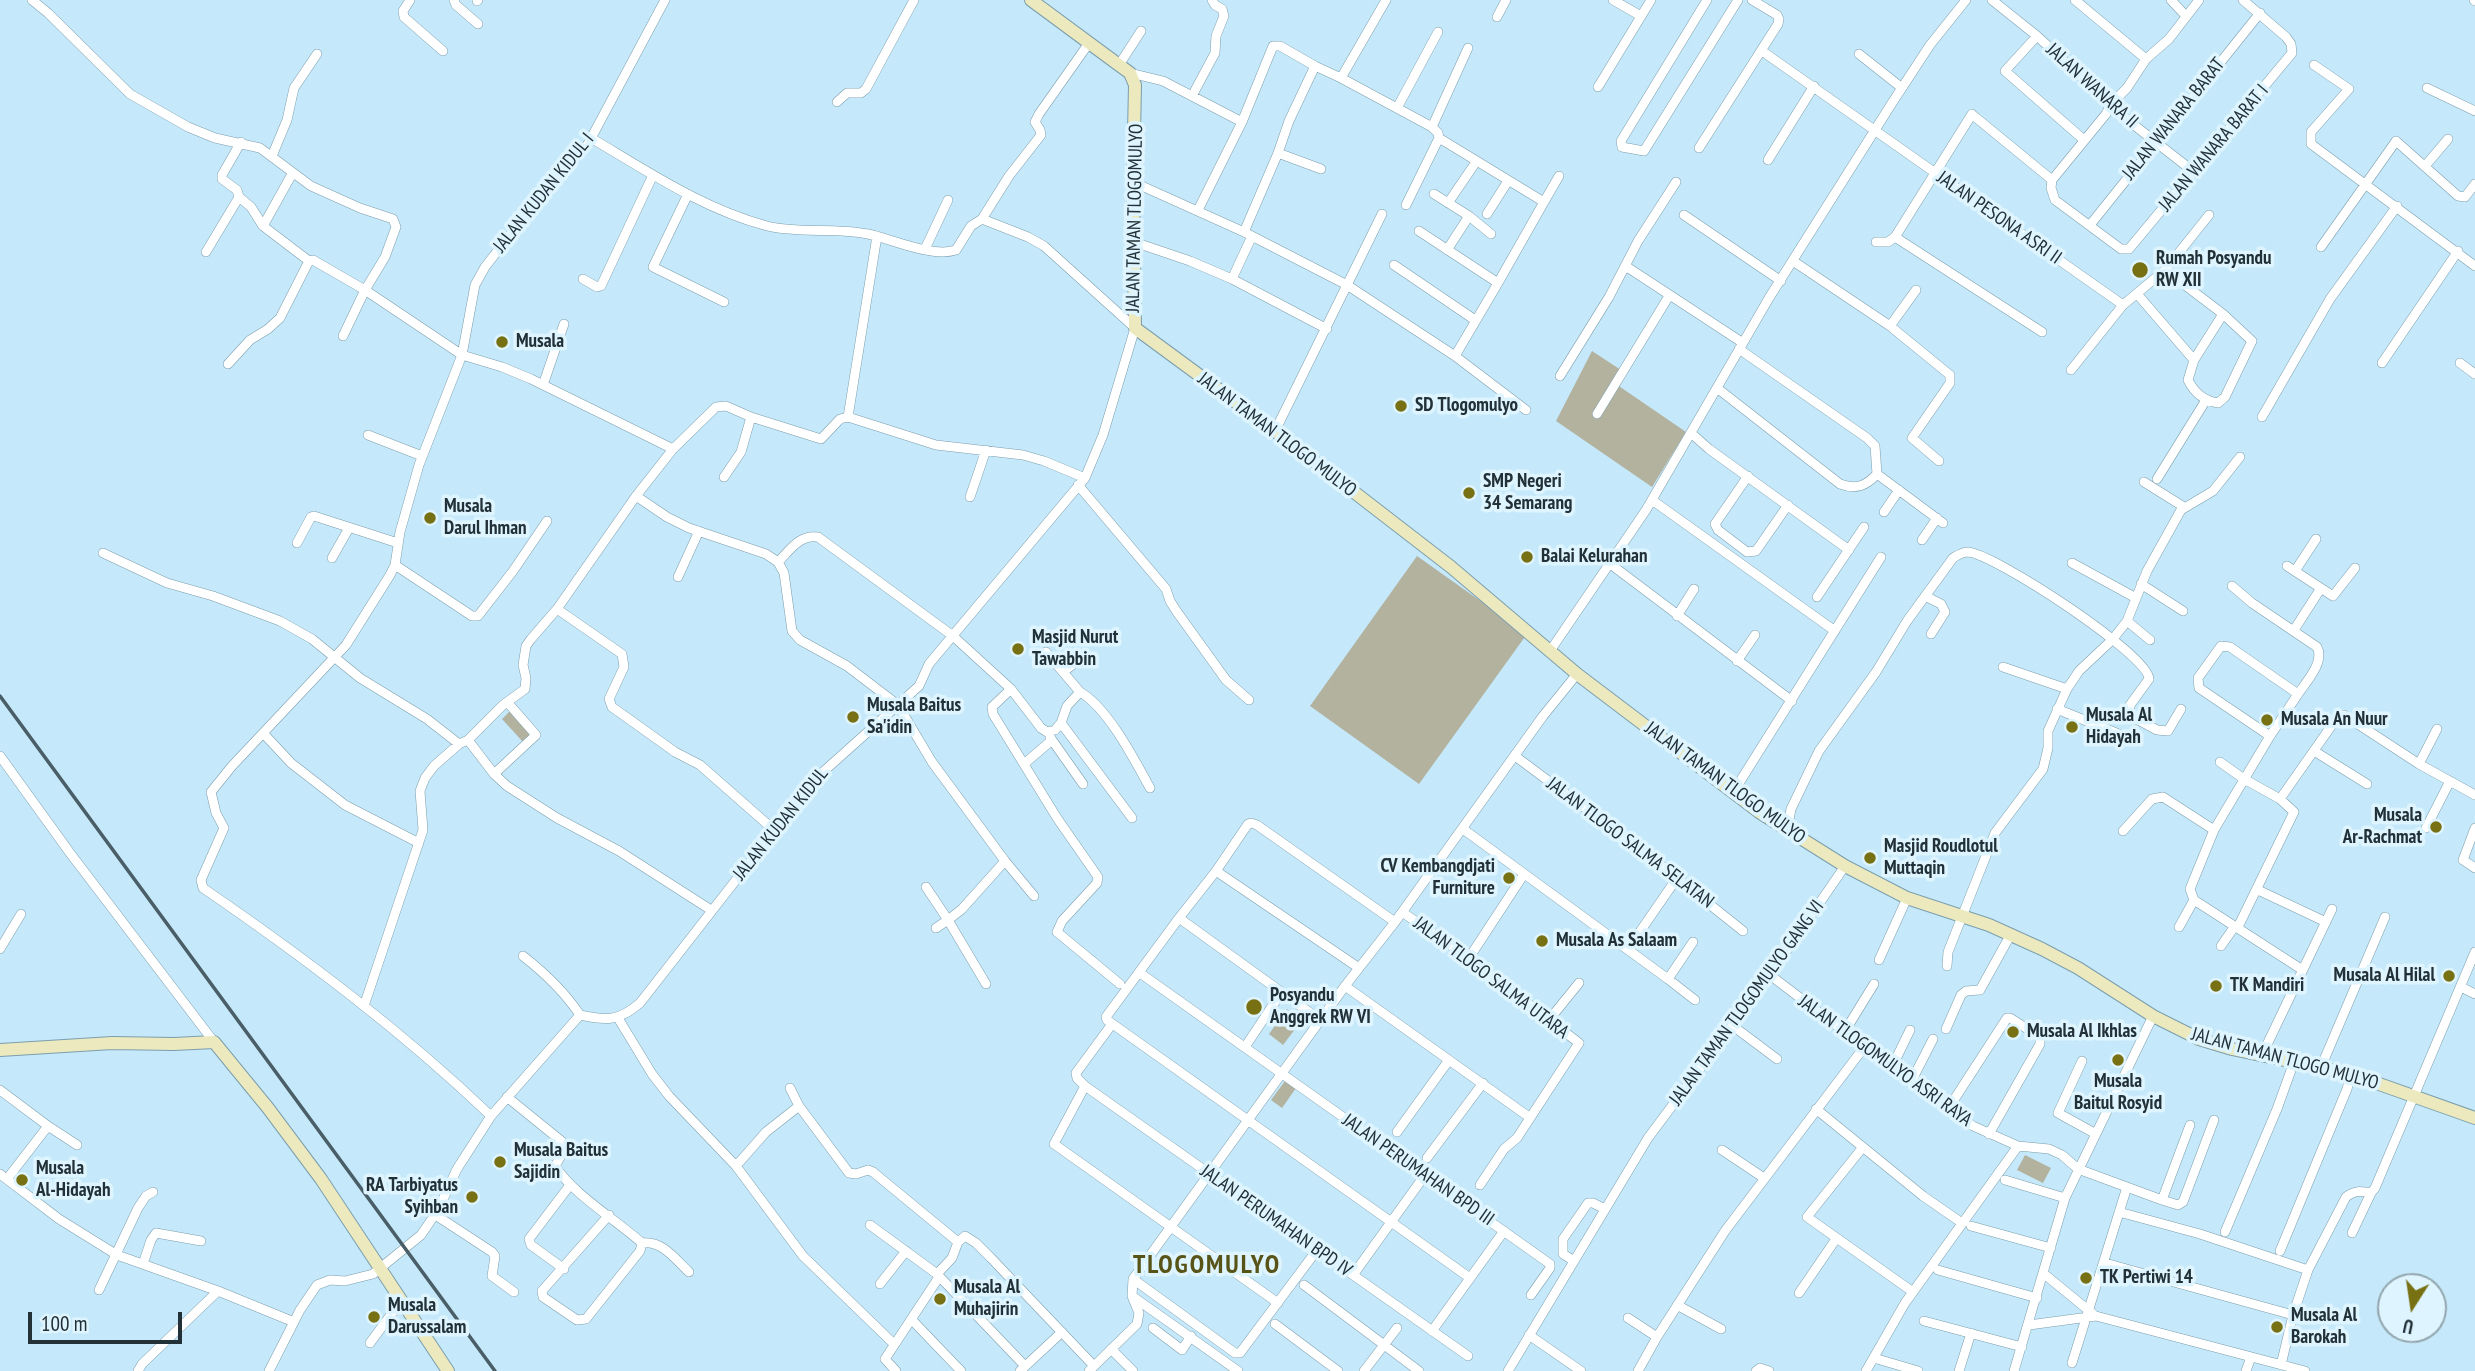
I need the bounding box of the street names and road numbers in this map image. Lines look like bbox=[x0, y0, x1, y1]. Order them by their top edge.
street label: JALAN WANARA II bbox=[2041, 39, 2143, 133]
street label: JALAN WANARA BARAT bbox=[2118, 54, 2230, 184]
street label: JALAN WANARA BARAT I bbox=[2154, 80, 2274, 216]
street label: JALAN TAMAN TLOGOMULYO bbox=[1122, 123, 1148, 313]
street label: JALAN KUDAN KIDUL I bbox=[489, 129, 599, 257]
street label: JALAN PESONA ASRI II bbox=[1932, 167, 2066, 269]
street label: JALAN TAMAN TLOGO MULYO bbox=[1193, 368, 1361, 502]
street label: JALAN TAMAN TLOGO MULYO bbox=[1640, 717, 1810, 849]
street label: JALAN KUDAN KIDUL bbox=[729, 763, 833, 885]
street label: JALAN TLOGO SALMA SELATAN bbox=[1542, 773, 1718, 913]
street label: JALAN TAMAN TLOGOMULYO GANG VI bbox=[1665, 896, 1829, 1110]
street label: JALAN TLOGO SALMA UTARA bbox=[1409, 912, 1573, 1044]
street label: JALAN TLOGOMULYO ASRI RAYA bbox=[1794, 990, 1976, 1132]
street label: JALAN TAMAN TLOGO MULYO bbox=[2189, 1023, 2381, 1095]
street label: JALAN PERUMAHAN BPD III bbox=[1338, 1109, 1498, 1231]
street label: JALAN PERUMAHAN BPD IV bbox=[1196, 1160, 1356, 1282]

